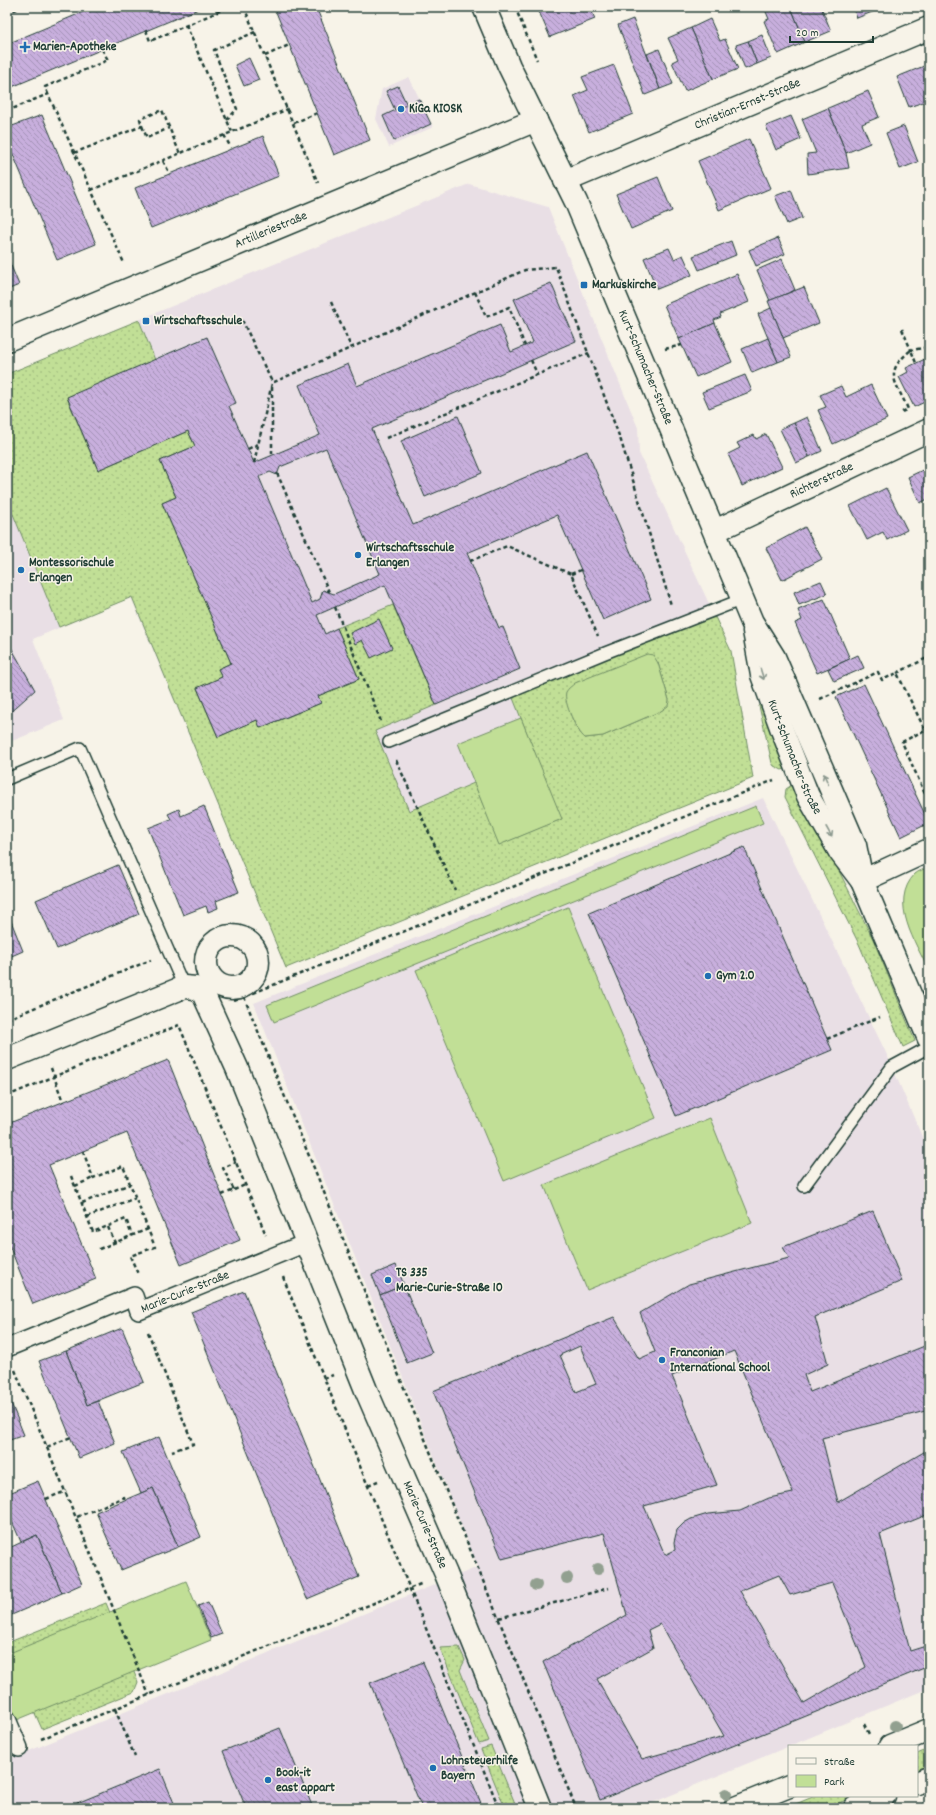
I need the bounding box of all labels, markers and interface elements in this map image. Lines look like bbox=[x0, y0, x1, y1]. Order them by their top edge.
scale bar bbox=[790, 18, 873, 44]
text: 20 m bbox=[796, 25, 819, 42]
place label: Marien-Apotheke bbox=[33, 38, 117, 57]
marker: Marien-Apotheke bbox=[20, 42, 30, 52]
street label: Christian-Ernst-Straße bbox=[691, 73, 804, 135]
place label: KiGa KIOSK bbox=[409, 100, 462, 119]
marker: KiGa KIOSK bbox=[396, 104, 406, 114]
street label: Artilleriestraße bbox=[232, 206, 311, 254]
place label: Markuskirche bbox=[592, 276, 657, 295]
marker: Markuskirche bbox=[579, 280, 589, 290]
street label: Kurt-Schumacher-Straße bbox=[613, 307, 678, 428]
place label: Wirtschaftsschule bbox=[154, 312, 242, 331]
marker: Wirtschaftsschule bbox=[141, 316, 151, 326]
street label: Richterstraße bbox=[787, 457, 857, 504]
place label: Wirtschaftsschule Erlangen bbox=[366, 539, 454, 573]
marker: Wirtschaftsschule Erlangen bbox=[353, 550, 363, 560]
place label: Montessorischule Erlangen bbox=[29, 554, 114, 588]
marker: Montessorischule Erlangen bbox=[16, 565, 26, 575]
one-way arrow bbox=[759, 667, 766, 680]
street label: Kurt-Schumacher-Straße bbox=[762, 697, 826, 819]
one-way arrow bbox=[822, 773, 830, 785]
one-way arrow bbox=[825, 826, 833, 838]
place label: Gym 2.0 bbox=[716, 967, 755, 986]
marker: Gym 2.0 bbox=[703, 971, 713, 981]
place label: TS 335 Marie-Curie-Straße 10 bbox=[396, 1264, 503, 1298]
street label: Marie-Curie-Straße bbox=[138, 1266, 233, 1319]
marker: TS 335 Marie-Curie-Straße 10 bbox=[383, 1275, 393, 1285]
place label: Franconian International School bbox=[670, 1344, 771, 1378]
marker: Franconian International School bbox=[657, 1355, 667, 1365]
street label: Marie-Curie-Straße bbox=[397, 1478, 452, 1572]
legend bbox=[788, 1745, 918, 1797]
place label: Lohnsteuerhilfe Bayern bbox=[441, 1752, 518, 1786]
text: Straße bbox=[824, 1754, 855, 1771]
marker: Lohnsteuerhilfe Bayern bbox=[428, 1763, 438, 1773]
place label: Book-it east appart bbox=[276, 1764, 335, 1798]
text: Park bbox=[824, 1774, 845, 1791]
marker: Book-it east appart bbox=[263, 1775, 273, 1785]

